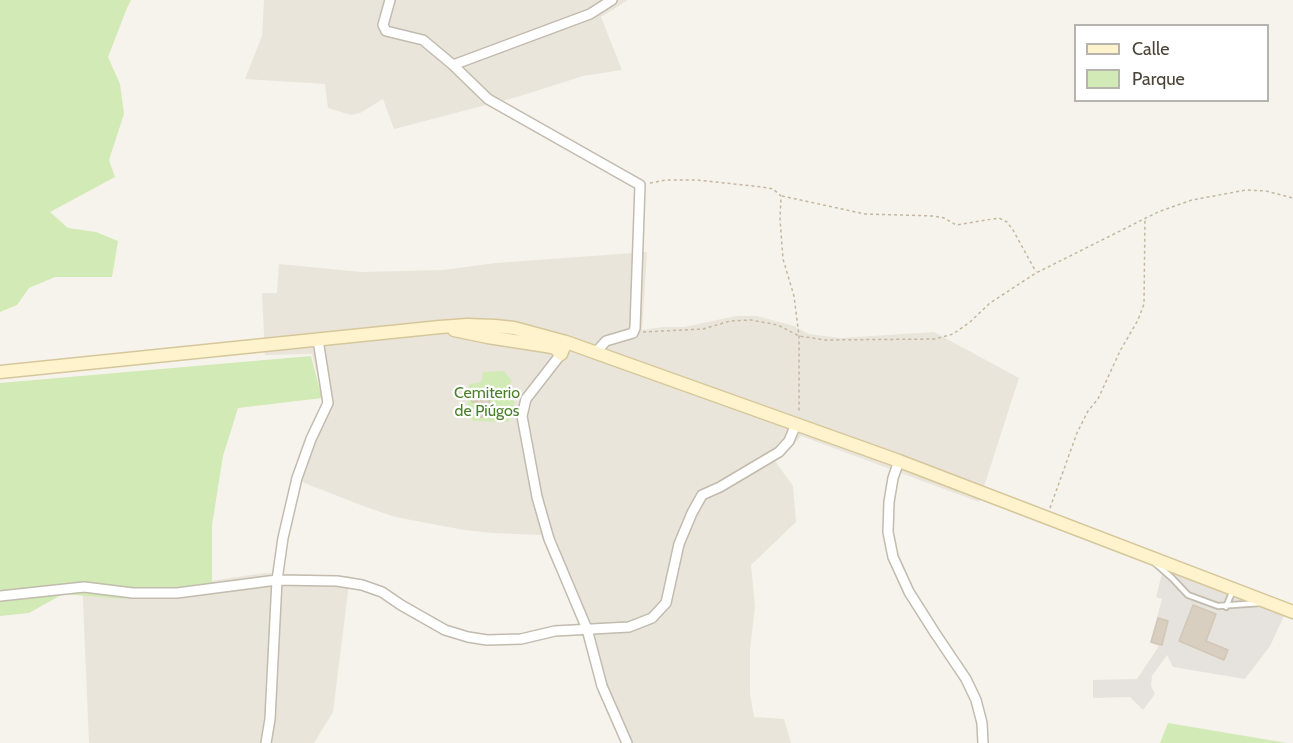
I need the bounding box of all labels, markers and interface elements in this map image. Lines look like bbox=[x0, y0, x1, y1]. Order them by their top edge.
legend bbox=[1074, 24, 1269, 102]
text: Calle bbox=[1132, 38, 1169, 60]
text: Parque bbox=[1132, 68, 1185, 90]
park label: Cemiterio de Piúgos bbox=[454, 383, 520, 421]

